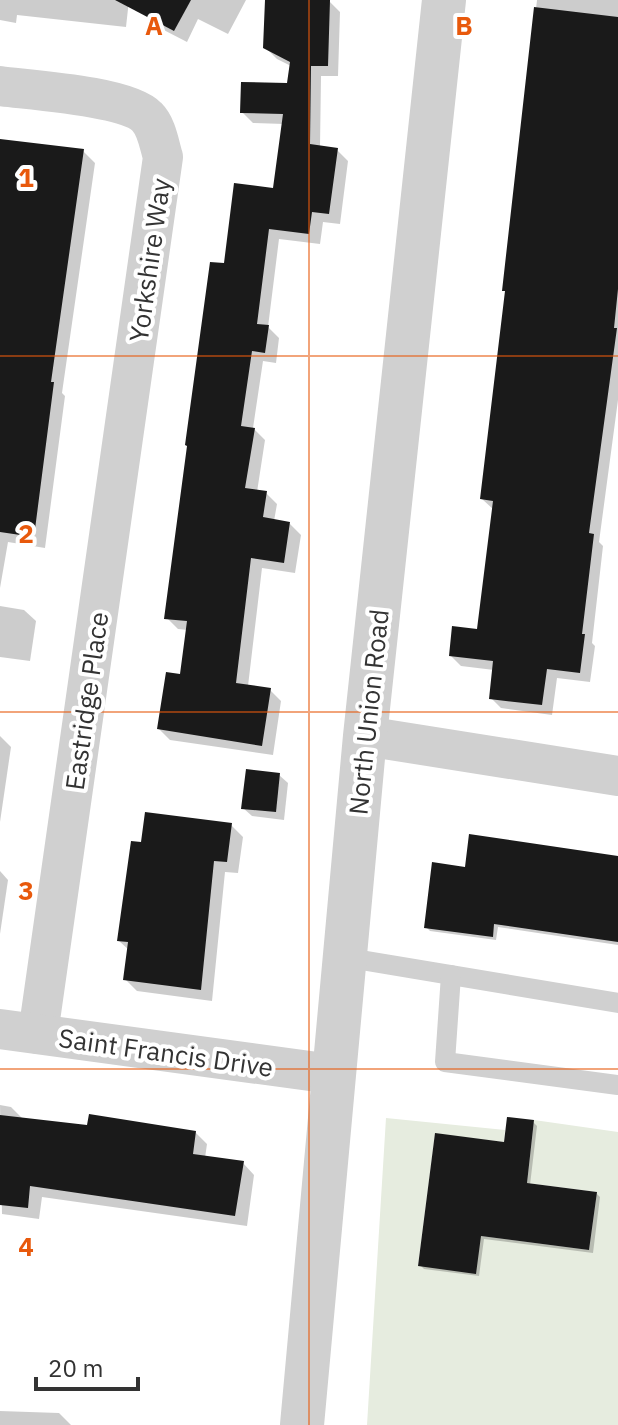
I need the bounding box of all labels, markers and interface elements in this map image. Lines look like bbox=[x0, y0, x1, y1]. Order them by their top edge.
text: A bbox=[145, 8, 163, 42]
text: B bbox=[455, 8, 473, 42]
text: 1 bbox=[18, 160, 34, 194]
street label: Yorkshire Way bbox=[121, 176, 177, 344]
text: 2 bbox=[18, 516, 34, 550]
street label: North Union Road bbox=[340, 607, 396, 817]
street label: Eastridge Place bbox=[57, 610, 115, 792]
text: 3 bbox=[18, 873, 34, 907]
street label: Saint Francis Drive bbox=[57, 1020, 275, 1084]
text: 4 bbox=[18, 1229, 34, 1263]
scale bar bbox=[36, 1341, 138, 1391]
text: 20 m bbox=[48, 1352, 103, 1384]

